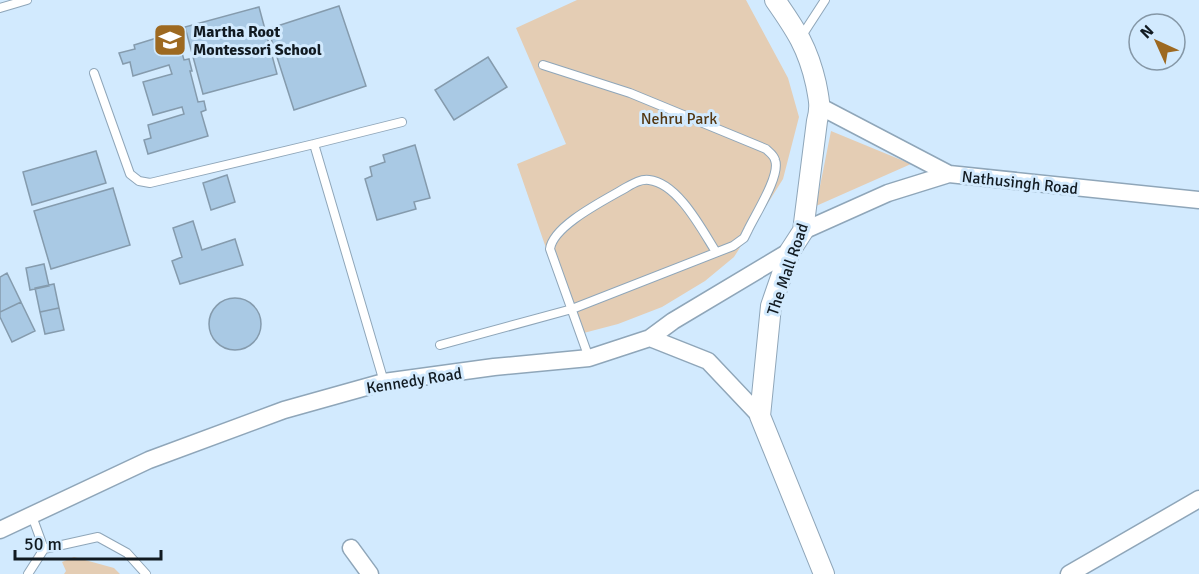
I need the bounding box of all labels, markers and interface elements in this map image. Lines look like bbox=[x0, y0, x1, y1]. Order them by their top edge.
north arrow bbox=[1127, 12, 1187, 72]
text: N bbox=[1136, 21, 1158, 43]
school or university icon: Martha Root Montessori School bbox=[152, 22, 188, 58]
place label: Martha Root Montessori School bbox=[193, 22, 322, 60]
park label: Nehru Park bbox=[641, 109, 717, 129]
street label: Nathusingh Road bbox=[961, 167, 1079, 199]
street label: The Mall Road bbox=[763, 221, 813, 318]
street label: Kennedy Road bbox=[365, 364, 463, 398]
scale bar bbox=[15, 523, 160, 561]
text: 50 m bbox=[24, 533, 62, 555]

